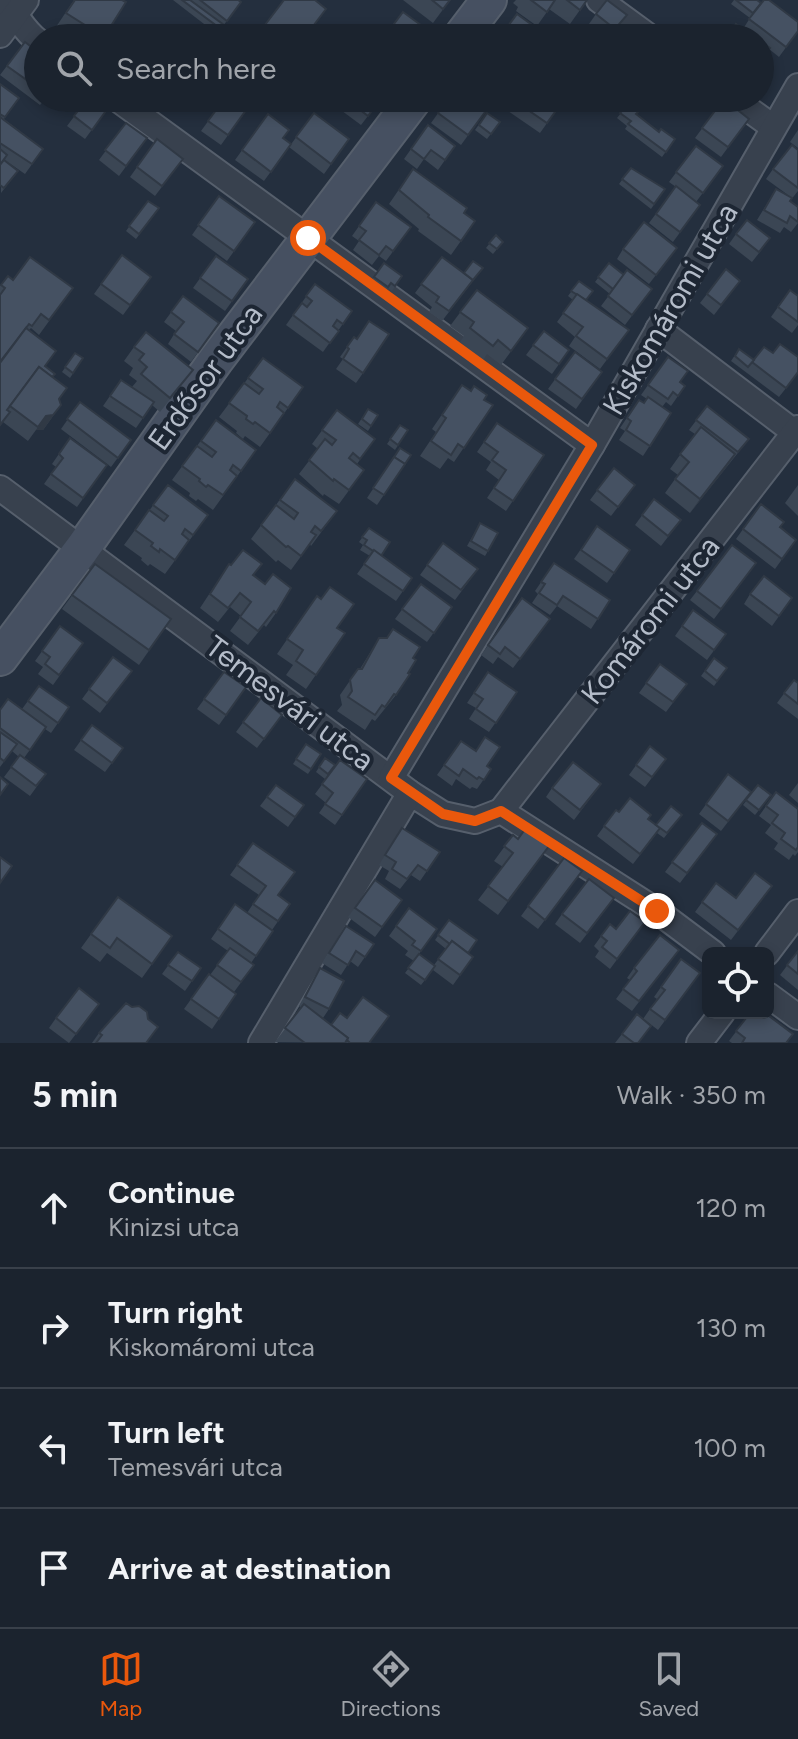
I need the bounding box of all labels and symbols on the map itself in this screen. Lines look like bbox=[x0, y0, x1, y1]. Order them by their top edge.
street label: Kiskomáromi utca bbox=[594, 196, 746, 422]
route start bbox=[290, 220, 326, 256]
street label: Erdősor utca bbox=[140, 297, 270, 457]
street label: Komáromi utca bbox=[573, 529, 727, 711]
street label: Temesvári utca bbox=[198, 628, 382, 778]
route end bbox=[639, 893, 675, 929]

